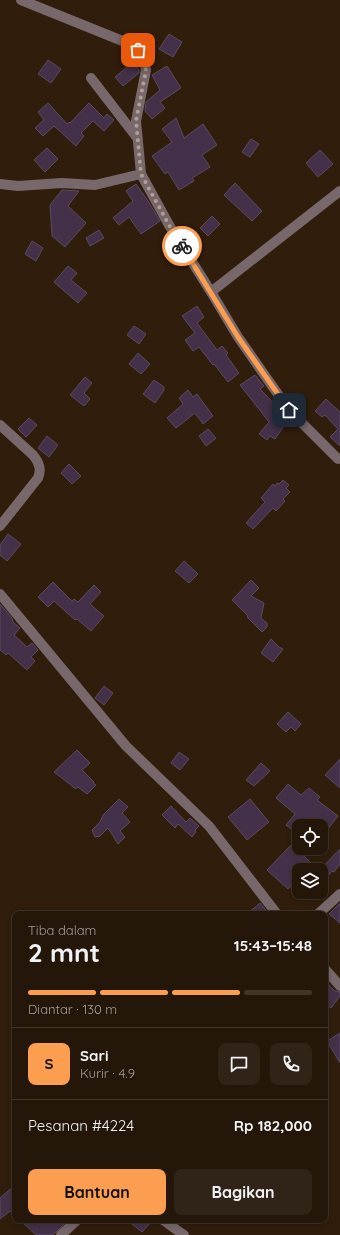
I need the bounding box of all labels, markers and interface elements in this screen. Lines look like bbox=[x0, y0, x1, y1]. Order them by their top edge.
pin bbox=[121, 33, 155, 67]
icon: bag bbox=[127, 39, 149, 61]
courier bbox=[162, 226, 202, 266]
icon: bike bbox=[171, 235, 193, 257]
pin bbox=[272, 393, 306, 427]
icon: home bbox=[278, 399, 300, 421]
map controls bbox=[292, 819, 328, 899]
button: locate bbox=[292, 819, 328, 855]
button: layers bbox=[292, 863, 328, 899]
text: Tiba dalam bbox=[28, 922, 96, 938]
text: 2 mnt bbox=[28, 936, 100, 969]
text: 15:43–15:48 bbox=[234, 936, 312, 955]
text: Diantar · 130 m bbox=[28, 1001, 117, 1017]
button: chat bbox=[218, 1043, 260, 1085]
button: phone bbox=[270, 1043, 312, 1085]
text: Sari bbox=[80, 1046, 108, 1065]
text: S bbox=[45, 1054, 53, 1073]
text: Kurir · 4.9 bbox=[80, 1065, 135, 1081]
text: Pesanan #4224 bbox=[28, 1116, 134, 1135]
text: Rp 182,000 bbox=[234, 1116, 312, 1135]
button: Bantuan bbox=[28, 1169, 166, 1215]
button: Bagikan bbox=[174, 1169, 312, 1215]

